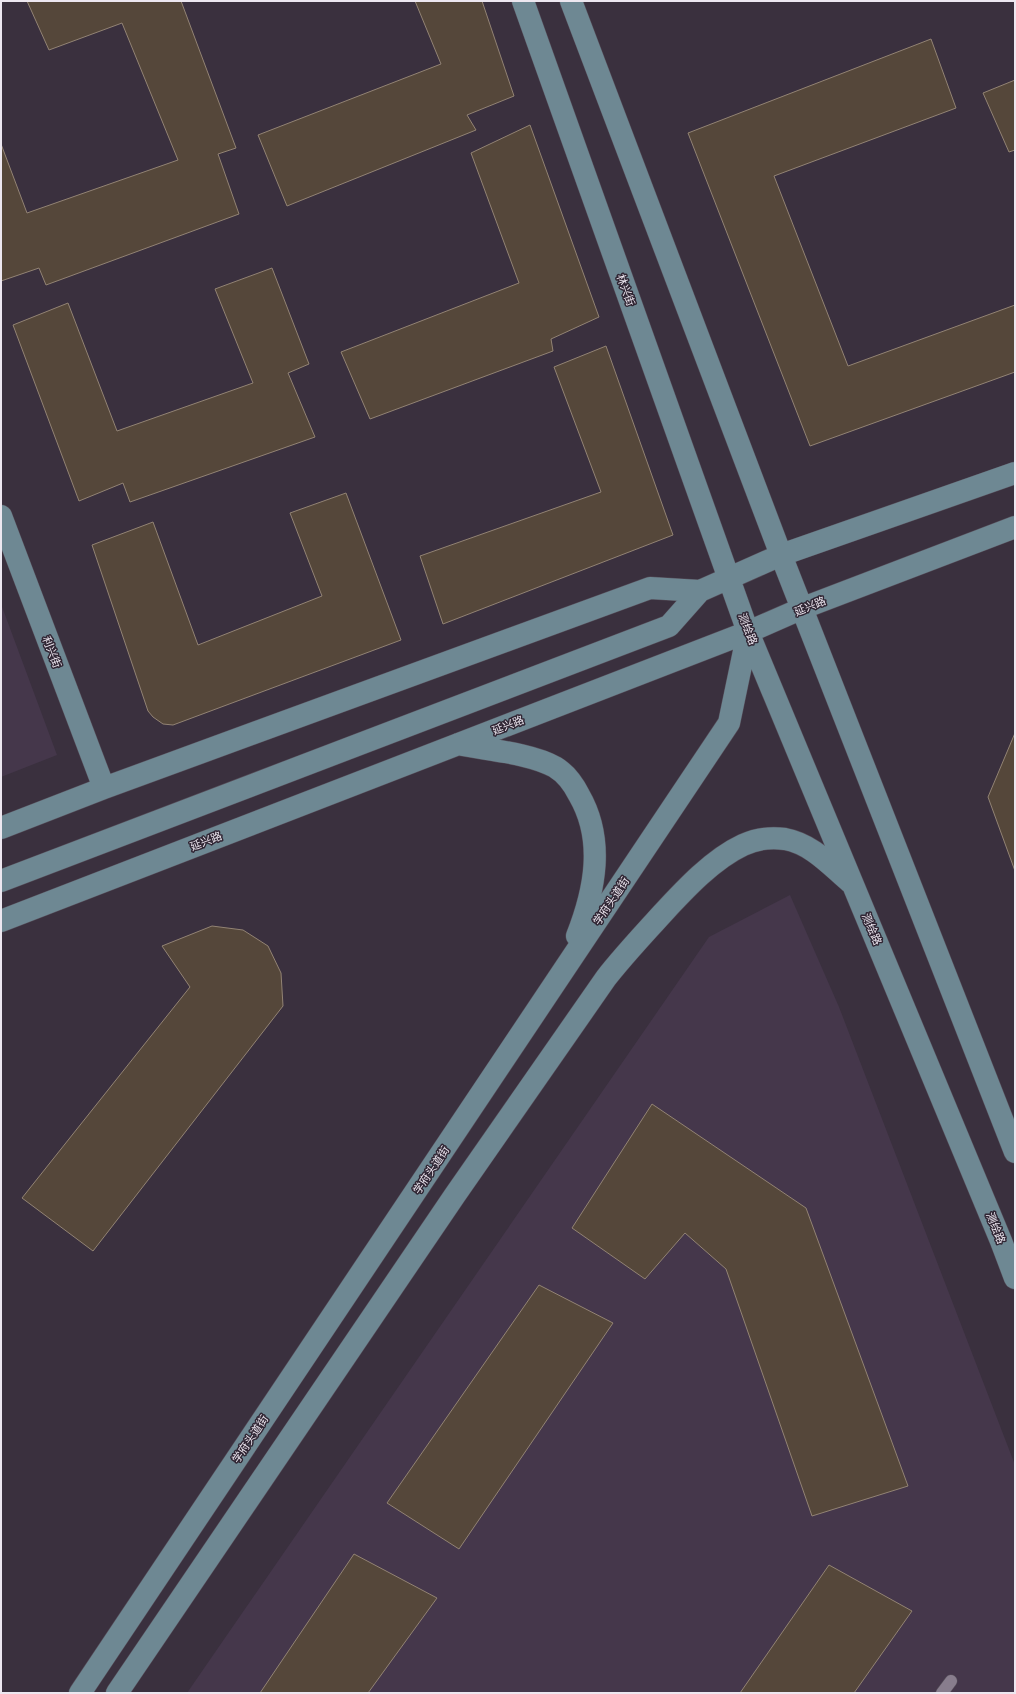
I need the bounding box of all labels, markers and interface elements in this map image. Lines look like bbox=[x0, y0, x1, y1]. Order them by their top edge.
street label: 林兴街 bbox=[614, 272, 638, 308]
street label: 延兴路 bbox=[792, 593, 828, 619]
street label: 测绘路 bbox=[736, 611, 760, 647]
street label: 利兴街 bbox=[40, 634, 64, 670]
street label: 延兴路 bbox=[490, 713, 526, 737]
street label: 延兴路 bbox=[188, 829, 224, 853]
street label: 学府头道街 bbox=[590, 874, 632, 928]
street label: 测绘路 bbox=[859, 911, 885, 947]
street label: 学府头道街 bbox=[410, 1143, 452, 1197]
street label: 测绘路 bbox=[983, 1210, 1009, 1246]
street label: 学府头道街 bbox=[229, 1412, 271, 1466]

